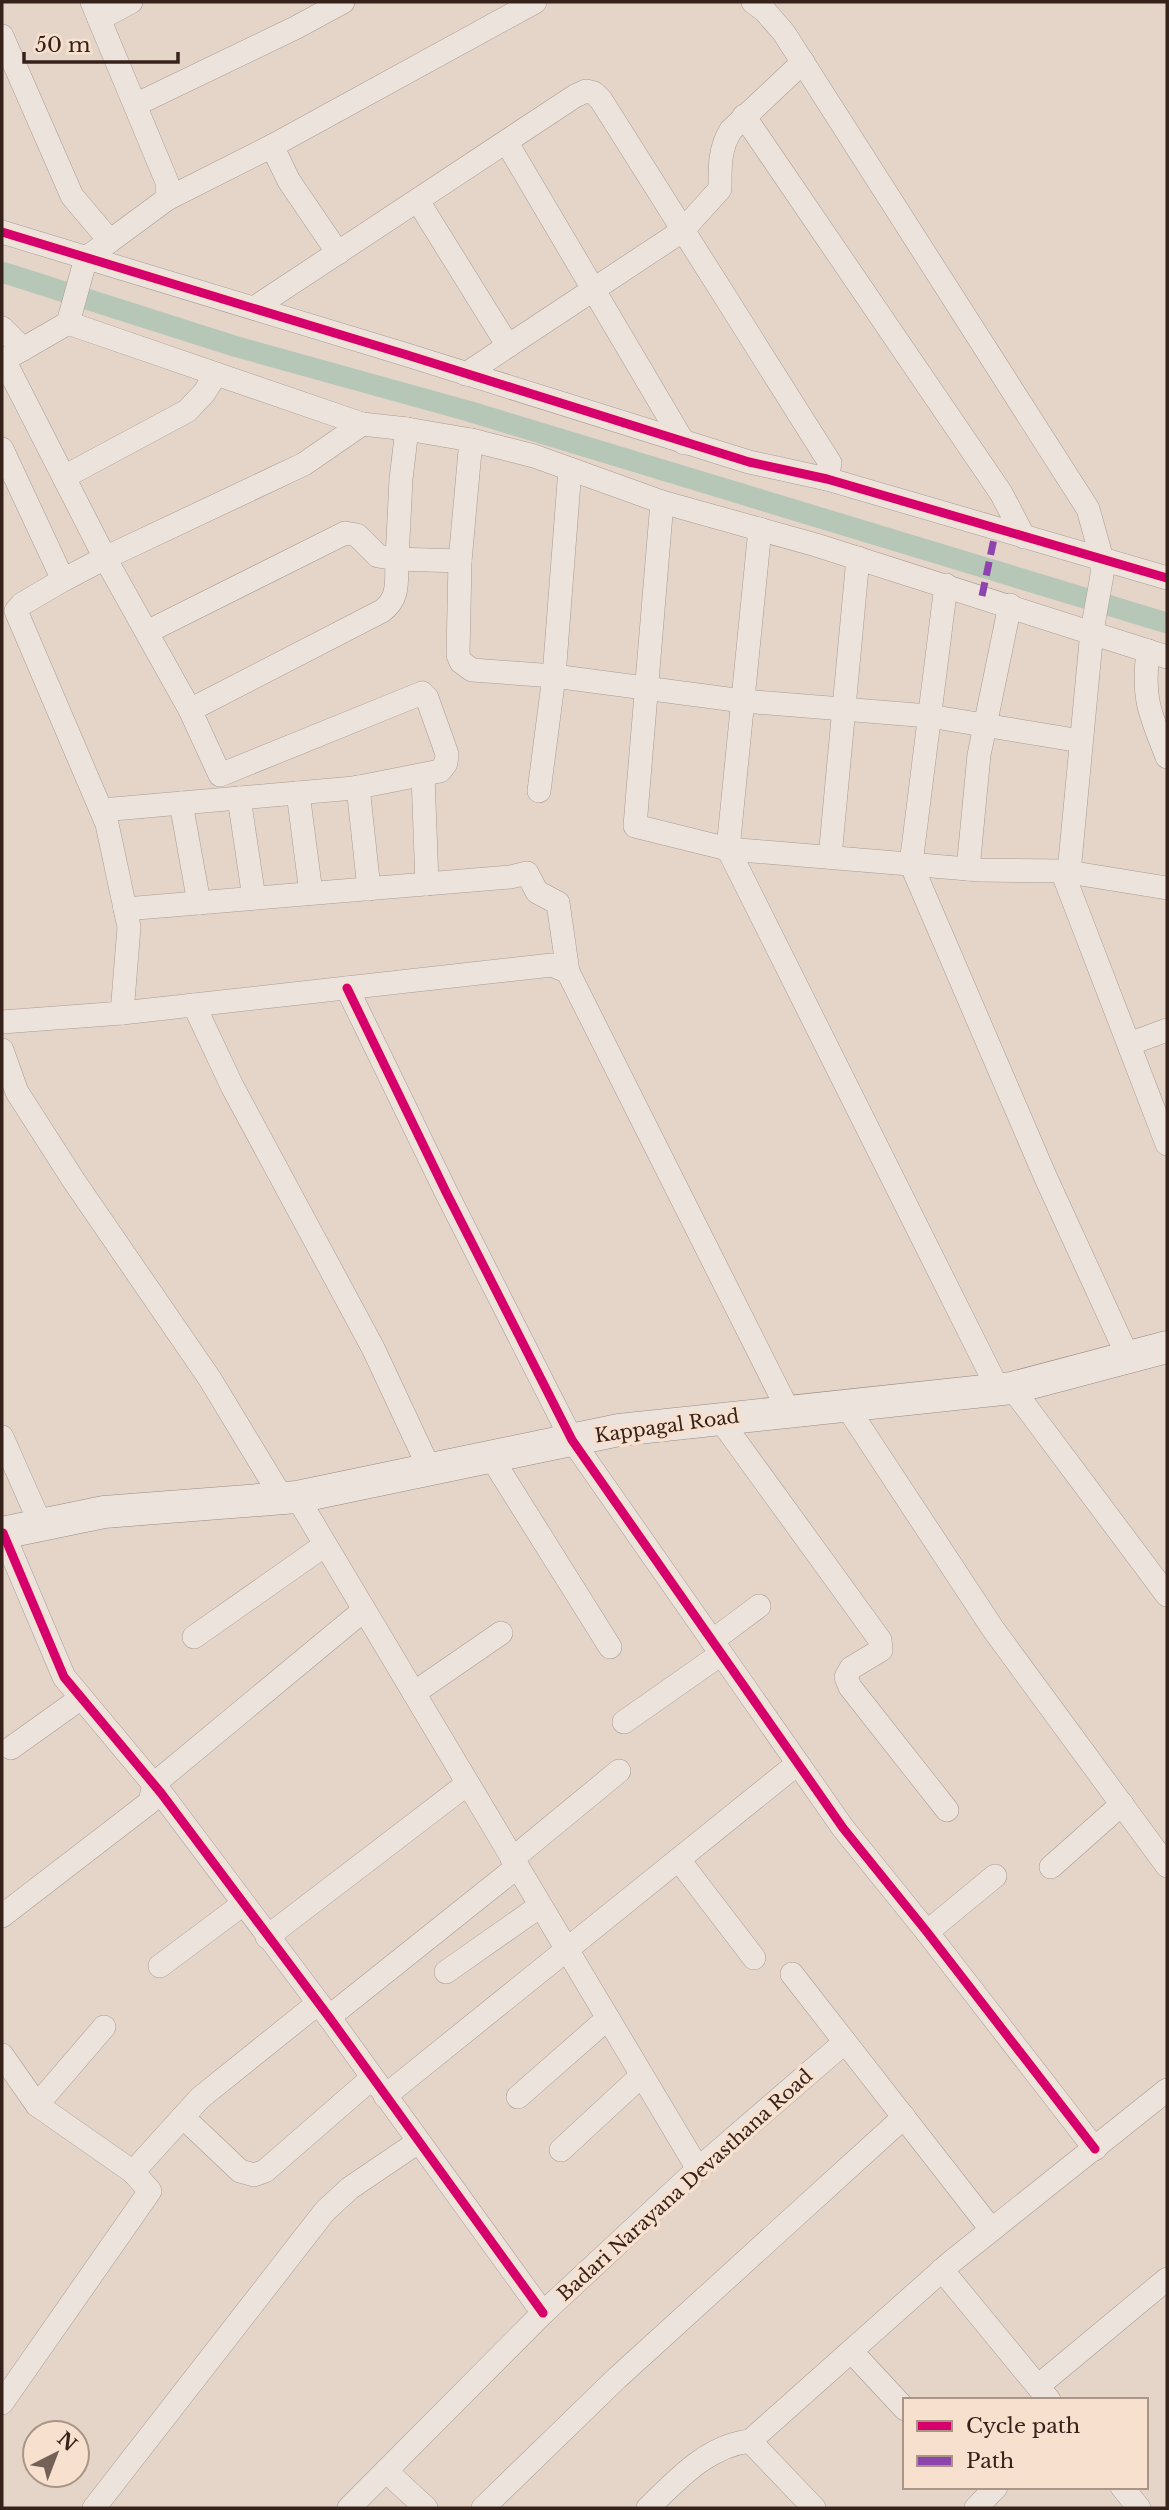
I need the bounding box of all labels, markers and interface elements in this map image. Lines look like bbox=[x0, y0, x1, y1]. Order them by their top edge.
scale bar bbox=[24, 21, 178, 65]
text: 50 m bbox=[35, 32, 91, 58]
street label: Kappagal Road bbox=[593, 1404, 741, 1448]
street label: Badari Narayana Devasthana Road bbox=[553, 2064, 817, 2306]
legend bbox=[903, 2398, 1148, 2489]
text: Cycle path bbox=[966, 2413, 1080, 2439]
north arrow bbox=[21, 2419, 91, 2489]
text: N bbox=[53, 2427, 81, 2456]
text: Path bbox=[966, 2448, 1014, 2474]

